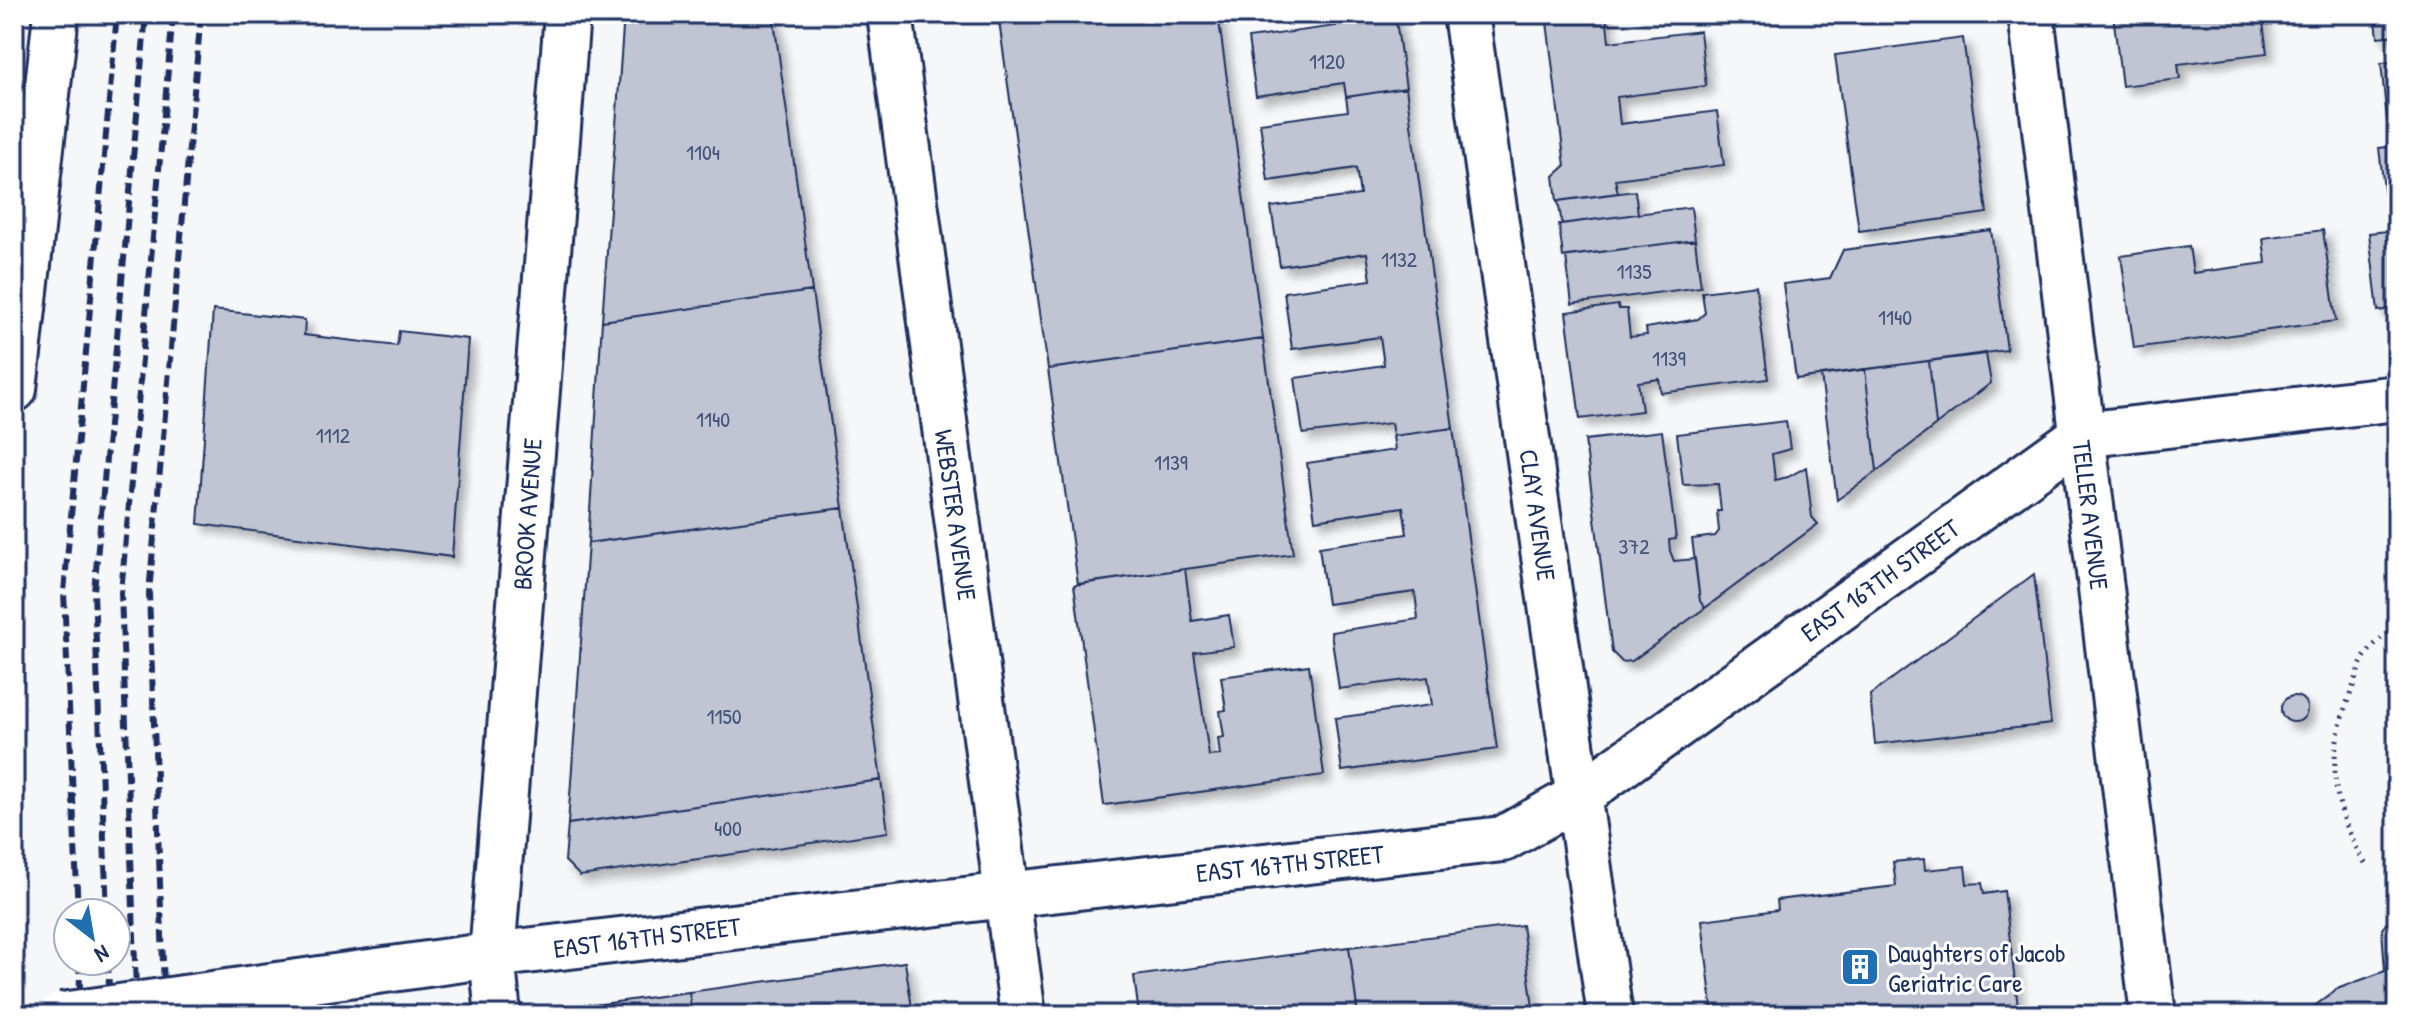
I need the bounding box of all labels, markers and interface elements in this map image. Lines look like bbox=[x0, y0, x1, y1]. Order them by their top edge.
house number: 1120 bbox=[1309, 46, 1345, 76]
house number: 1104 bbox=[686, 137, 720, 167]
house number: 1132 bbox=[1381, 244, 1418, 274]
house number: 1135 bbox=[1616, 256, 1652, 286]
house number: 1140 bbox=[1878, 302, 1912, 332]
house number: 1139 bbox=[1652, 343, 1686, 373]
house number: 1140 bbox=[696, 404, 730, 434]
house number: 1112 bbox=[316, 420, 351, 450]
street label: WEBSTER AVENUE bbox=[927, 427, 985, 603]
street label: BROOK AVENUE bbox=[504, 437, 550, 591]
street label: TELLER AVENUE bbox=[2064, 438, 2118, 592]
house number: 1139 bbox=[1154, 447, 1188, 477]
street label: CLAY AVENUE bbox=[1511, 447, 1565, 584]
street label: EAST 167TH STREET bbox=[1794, 510, 1967, 650]
house number: 372 bbox=[1618, 531, 1650, 561]
house number: 1150 bbox=[706, 701, 742, 731]
house number: 400 bbox=[714, 813, 742, 843]
street label: EAST 167TH STREET bbox=[1195, 836, 1386, 890]
north arrow bbox=[52, 897, 132, 977]
street label: EAST 167TH STREET bbox=[551, 908, 743, 966]
place label: Daughters of Jacob Geriatric Care bbox=[1888, 935, 2066, 1000]
text: N bbox=[89, 938, 115, 970]
building icon: Daughters of Jacob Geriatric Care bbox=[1839, 946, 1881, 988]

